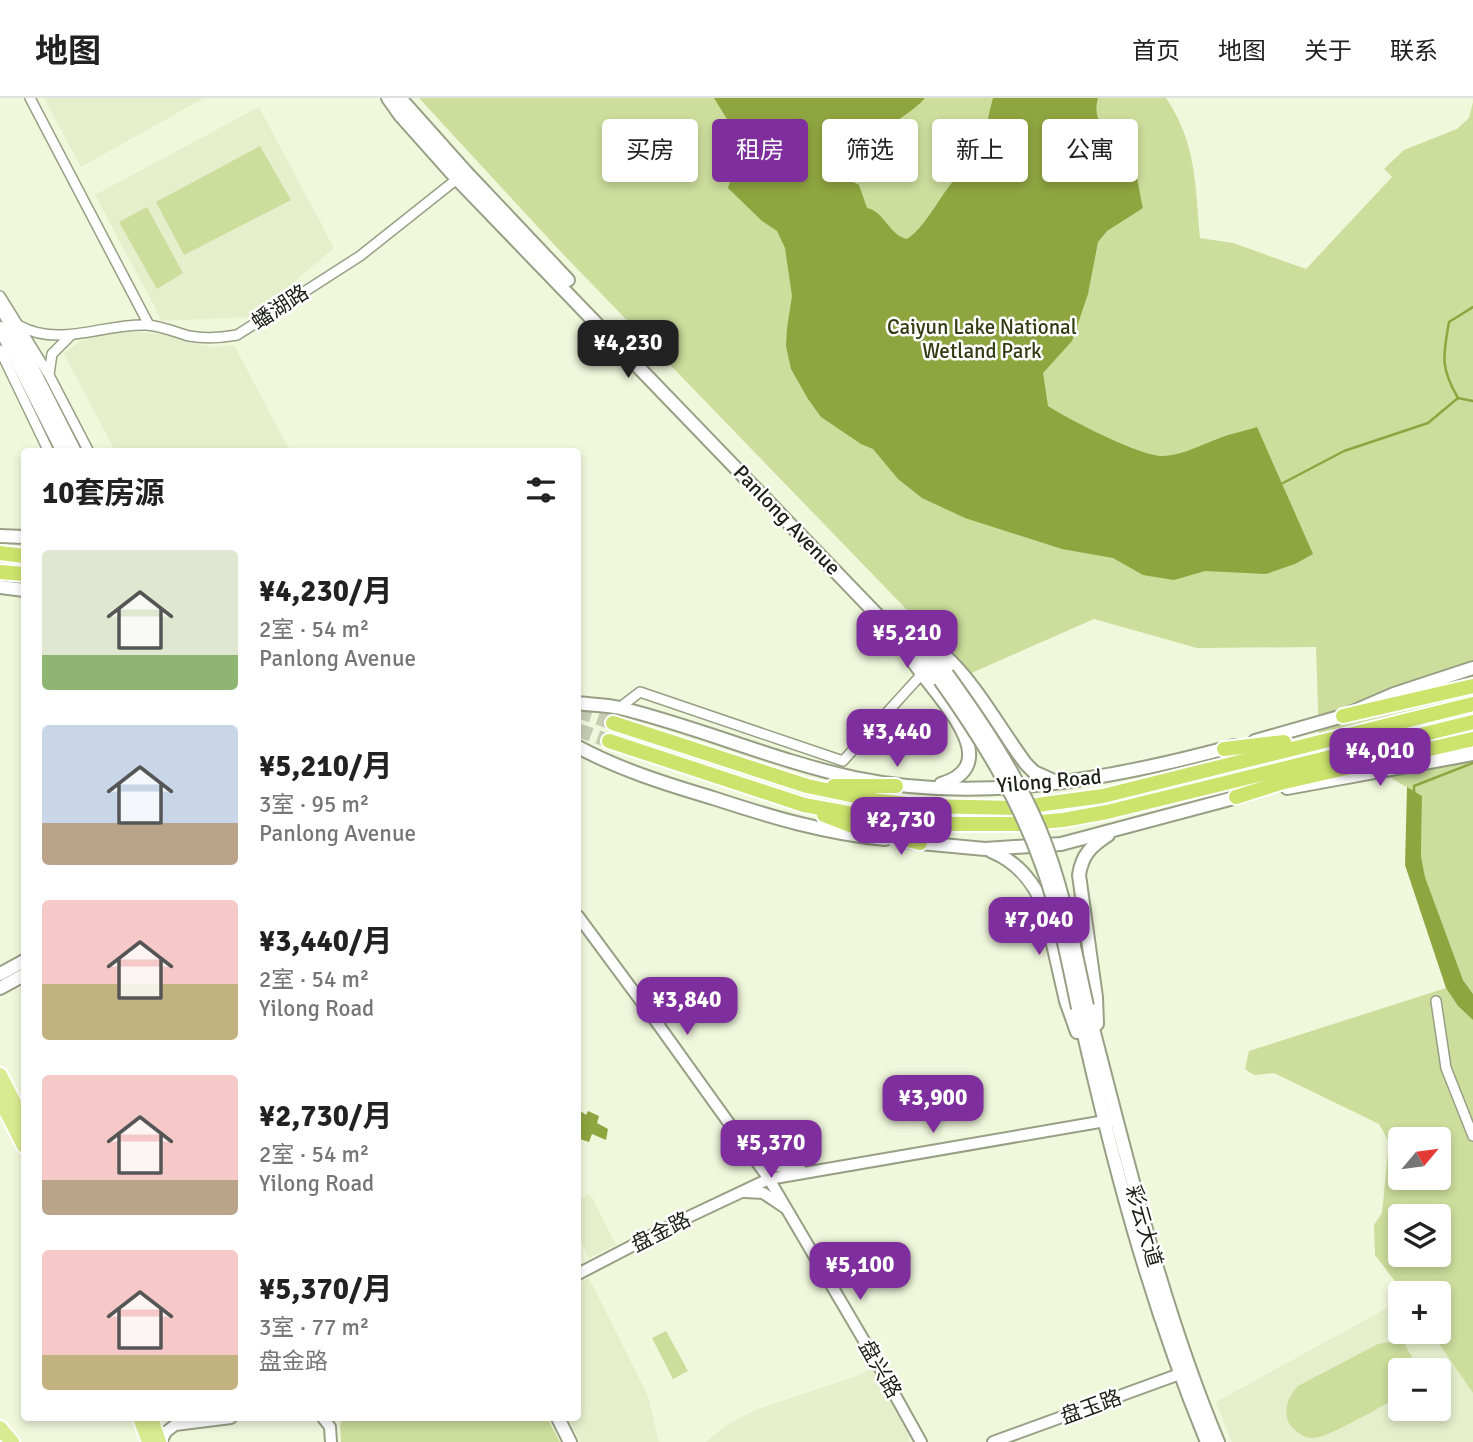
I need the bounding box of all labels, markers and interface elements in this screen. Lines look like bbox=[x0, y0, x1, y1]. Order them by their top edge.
text: 地图 bbox=[35, 31, 101, 72]
text: 首页 bbox=[1132, 36, 1180, 66]
text: 地图 bbox=[1218, 36, 1266, 66]
text: 关于 bbox=[1304, 36, 1352, 66]
text: 联系 bbox=[1390, 36, 1438, 66]
chip: 买房 bbox=[602, 119, 698, 182]
chip: 租房 bbox=[712, 119, 808, 182]
chip: 筛选 bbox=[822, 119, 918, 182]
chip: 新上 bbox=[932, 119, 1028, 182]
chip: 公寓 bbox=[1042, 119, 1138, 182]
street label: 蟠湖路 bbox=[247, 279, 313, 335]
park label: Caiyun Lake National Wetland Park bbox=[887, 314, 1077, 364]
pin: ¥4,230 bbox=[571, 320, 685, 380]
text: ¥4,230 bbox=[594, 328, 662, 357]
street label: Panlong Avenue bbox=[728, 459, 846, 581]
icon: filters bbox=[522, 471, 560, 509]
text: 10套房源 bbox=[42, 475, 164, 512]
text: ¥4,230/月 bbox=[259, 573, 392, 610]
icon: home bbox=[98, 578, 182, 662]
pin: ¥5,210 bbox=[850, 610, 964, 670]
text: 2室 · 54 m² bbox=[259, 615, 369, 644]
text: ¥5,210 bbox=[873, 618, 941, 647]
text: Panlong Avenue bbox=[259, 644, 416, 673]
pin: ¥3,440 bbox=[840, 710, 954, 769]
text: ¥3,440 bbox=[863, 717, 931, 746]
pin: ¥4,010 bbox=[1323, 728, 1437, 788]
text: ¥4,010 bbox=[1346, 736, 1414, 765]
text: ¥5,210/月 bbox=[259, 748, 392, 785]
icon: home bbox=[98, 753, 182, 837]
street label: Yilong Road bbox=[995, 763, 1103, 799]
text: 3室 · 95 m² bbox=[259, 790, 369, 819]
pin: ¥2,730 bbox=[844, 798, 958, 857]
text: ¥2,730 bbox=[867, 805, 935, 834]
text: Panlong Avenue bbox=[259, 819, 416, 848]
pin: ¥7,040 bbox=[982, 898, 1096, 957]
text: ¥7,040 bbox=[1005, 905, 1073, 934]
text: ¥3,440/月 bbox=[259, 923, 392, 960]
icon: home bbox=[98, 928, 182, 1012]
text: 2室 · 54 m² bbox=[259, 965, 369, 994]
pin: ¥3,840 bbox=[630, 978, 744, 1037]
text: ¥3,840 bbox=[653, 985, 721, 1014]
text: Yilong Road bbox=[259, 994, 374, 1023]
pin: ¥3,900 bbox=[876, 1076, 990, 1135]
text: ¥3,900 bbox=[899, 1083, 967, 1112]
text: ¥2,730/月 bbox=[259, 1098, 392, 1135]
icon: home bbox=[98, 1103, 182, 1187]
pin: ¥5,370 bbox=[714, 1121, 828, 1180]
north arrow bbox=[1388, 1127, 1451, 1190]
map controls bbox=[1388, 1127, 1451, 1421]
text: ¥5,370 bbox=[737, 1128, 805, 1157]
text: 2室 · 54 m² bbox=[259, 1140, 369, 1169]
text: Yilong Road bbox=[259, 1169, 374, 1198]
street label: 彩云大道 bbox=[1120, 1182, 1168, 1270]
button: layers bbox=[1388, 1204, 1451, 1267]
street label: 盘金路 bbox=[627, 1206, 695, 1258]
pin: ¥5,100 bbox=[803, 1242, 917, 1302]
text: ¥5,100 bbox=[826, 1250, 894, 1279]
text: ¥5,370/月 bbox=[259, 1271, 392, 1308]
icon: home bbox=[98, 1278, 182, 1362]
button: + bbox=[1388, 1281, 1451, 1344]
text: 3室 · 77 m² bbox=[259, 1313, 369, 1342]
street label: 盘兴路 bbox=[853, 1335, 907, 1403]
text: 盘金路 bbox=[259, 1347, 328, 1376]
button: − bbox=[1388, 1358, 1451, 1421]
street label: 盘玉路 bbox=[1057, 1384, 1125, 1430]

